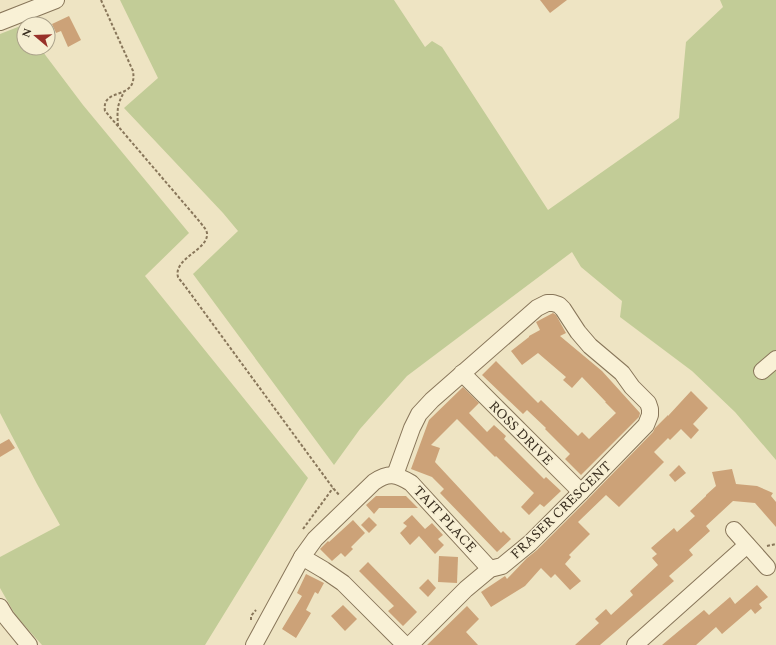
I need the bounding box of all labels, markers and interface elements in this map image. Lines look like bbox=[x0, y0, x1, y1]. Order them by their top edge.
north arrow bbox=[16, 16, 56, 56]
text: N bbox=[18, 26, 37, 40]
street label: ROSS DRIVE bbox=[484, 396, 558, 470]
street label: FRASER CRESCENT bbox=[506, 456, 616, 564]
street label: TAIT PLACE bbox=[408, 481, 482, 557]

